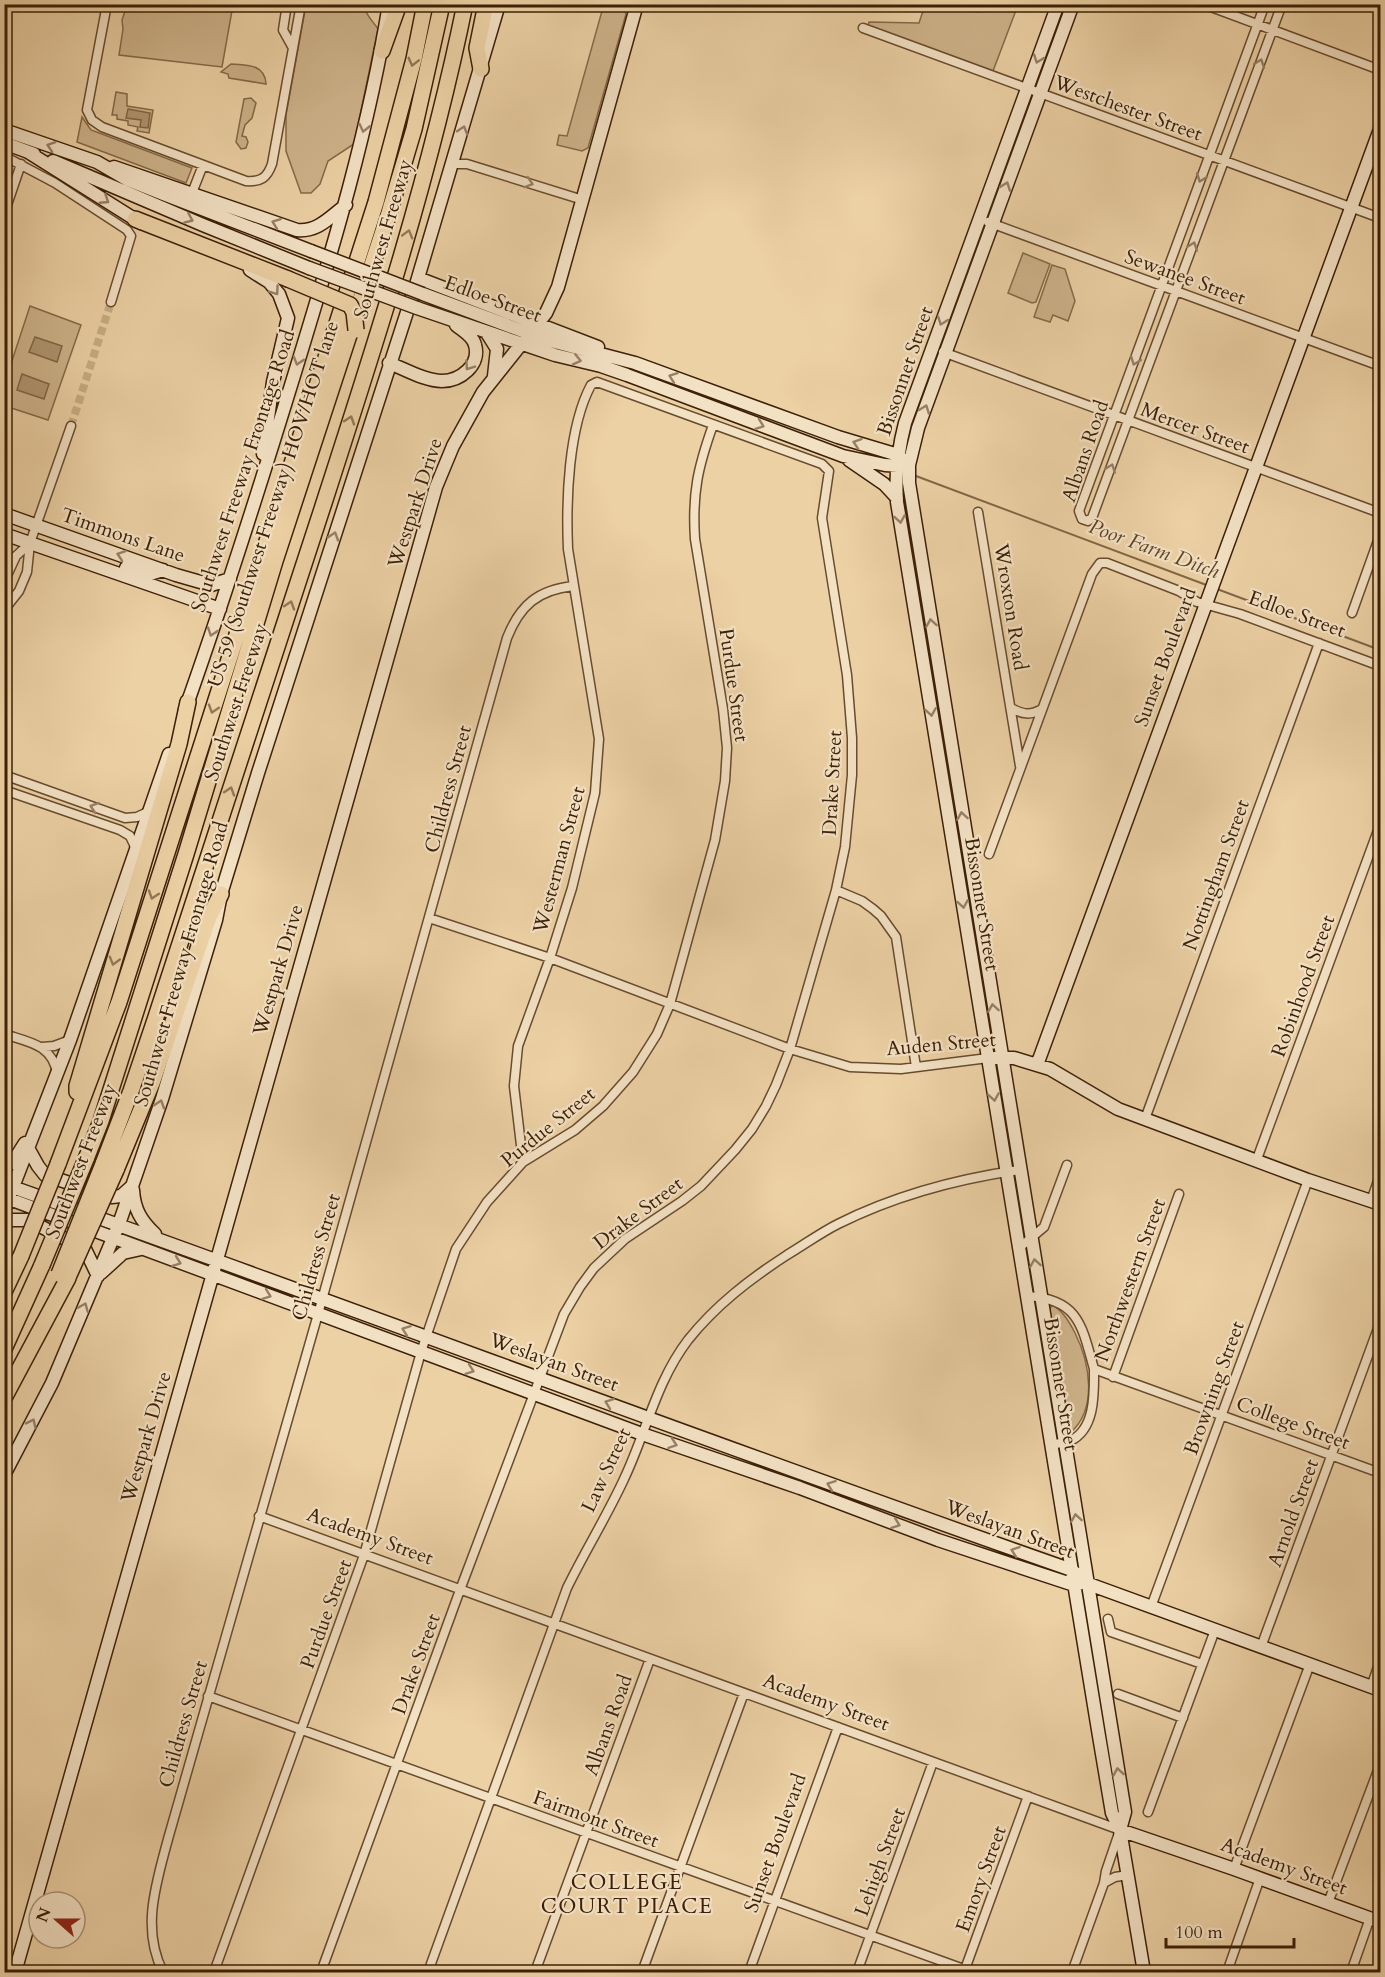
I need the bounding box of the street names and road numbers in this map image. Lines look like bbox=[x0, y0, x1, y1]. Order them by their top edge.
street label: Westchester Street bbox=[1049, 68, 1207, 148]
street label: Southwest Freeway bbox=[347, 156, 419, 322]
street label: Sewanee Street bbox=[1121, 243, 1250, 312]
street label: Edloe Street bbox=[441, 269, 546, 329]
street label: Bissonnet Street bbox=[870, 302, 940, 439]
street label: US 59 (Southwest Freeway) HOV/HOT lane bbox=[201, 317, 345, 691]
street label: Southwest Freeway Frontage Road bbox=[184, 326, 302, 616]
street label: Albans Road bbox=[1055, 396, 1115, 506]
street label: Mercer Street bbox=[1137, 396, 1254, 460]
street label: Westpark Drive bbox=[381, 435, 449, 572]
street label: Timmons Lane bbox=[57, 501, 189, 569]
street label: Wroxton Road bbox=[988, 541, 1034, 673]
street label: Sunset Boulevard bbox=[1127, 583, 1203, 730]
street label: Edloe Street bbox=[1245, 584, 1350, 644]
street label: Southwest Freeway bbox=[198, 619, 274, 784]
street label: Purdue Street bbox=[713, 627, 755, 744]
street label: Childress Street bbox=[418, 722, 478, 856]
street label: Drake Street bbox=[816, 729, 848, 836]
street label: Westerman Street bbox=[526, 783, 592, 937]
street label: Nottingham Street bbox=[1176, 795, 1256, 954]
street label: Southwest Freeway Frontage Road bbox=[127, 818, 235, 1110]
street label: Bissonnet Street bbox=[958, 835, 1006, 973]
street label: Westpark Drive bbox=[246, 901, 310, 1040]
street label: Robinhood Street bbox=[1265, 911, 1341, 1061]
street label: Auden Street bbox=[885, 1026, 998, 1062]
street label: Southwest Freeway bbox=[39, 1079, 123, 1243]
street label: Purdue Street bbox=[495, 1080, 601, 1173]
street label: Drake Street bbox=[588, 1170, 689, 1256]
street label: Childress Street bbox=[285, 1190, 347, 1324]
street label: Northwestern Street bbox=[1088, 1194, 1172, 1365]
street label: Bissonnet Street bbox=[1037, 1315, 1085, 1453]
street label: Browning Street bbox=[1177, 1317, 1251, 1459]
street label: Weslayan Street bbox=[485, 1326, 623, 1398]
street label: Westpark Drive bbox=[114, 1368, 178, 1507]
street label: College Street bbox=[1232, 1390, 1354, 1456]
street label: Law Street bbox=[575, 1423, 638, 1517]
street label: Arnold Street bbox=[1261, 1455, 1325, 1571]
street label: Weslayan Street bbox=[941, 1493, 1079, 1565]
street label: Academy Street bbox=[303, 1501, 438, 1572]
street label: Purdue Street bbox=[294, 1555, 358, 1672]
street label: Drake Street bbox=[385, 1609, 447, 1718]
street label: Childress Street bbox=[152, 1657, 214, 1791]
street label: Academy Street bbox=[759, 1667, 894, 1738]
street label: Albans Road bbox=[577, 1670, 639, 1779]
street label: Sunset Boulevard bbox=[737, 1769, 813, 1916]
street label: Fairmont Street bbox=[529, 1784, 663, 1854]
street label: Lehigh Street bbox=[848, 1803, 912, 1920]
street label: Emory Street bbox=[949, 1821, 1013, 1936]
street label: Academy Street bbox=[1217, 1831, 1352, 1902]

